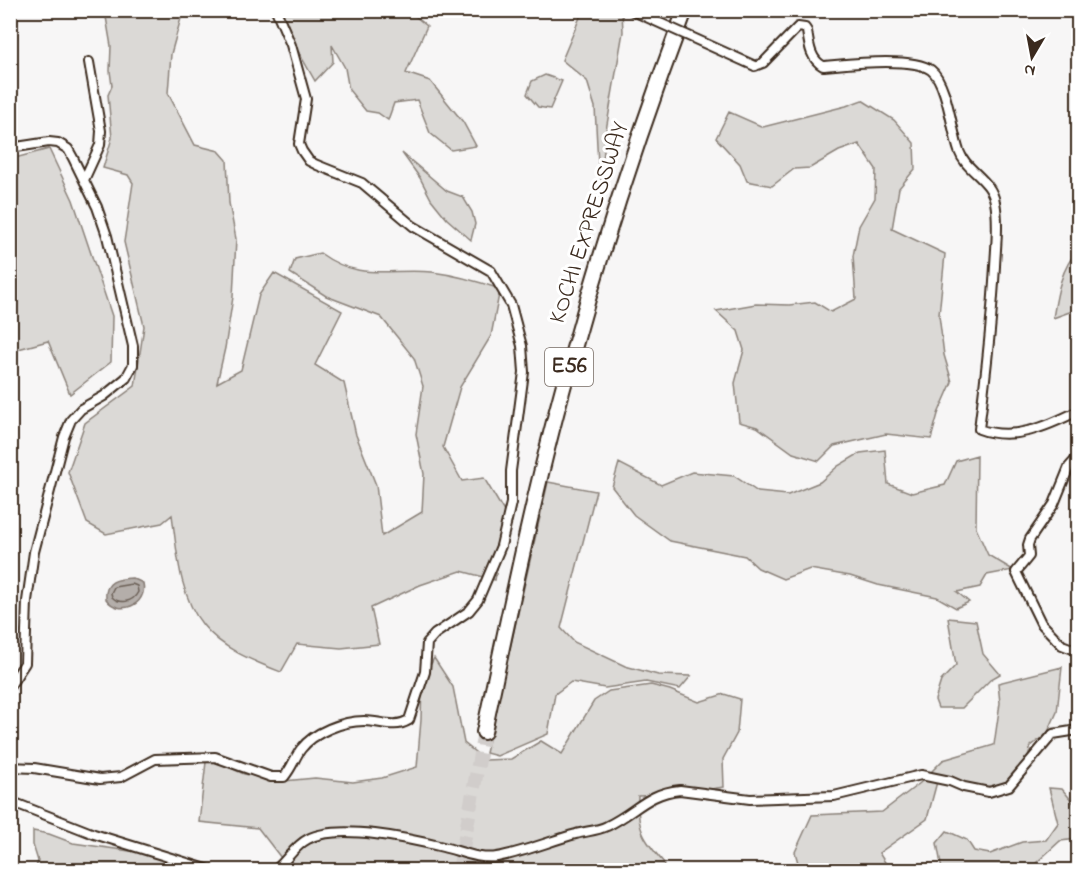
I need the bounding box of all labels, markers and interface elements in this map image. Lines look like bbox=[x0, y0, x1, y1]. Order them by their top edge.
north arrow bbox=[1002, 27, 1062, 87]
text: N bbox=[1022, 57, 1037, 83]
street label: KOCHI EXPRESSWAY bbox=[541, 118, 639, 328]
road number: E56 bbox=[545, 348, 593, 386]

